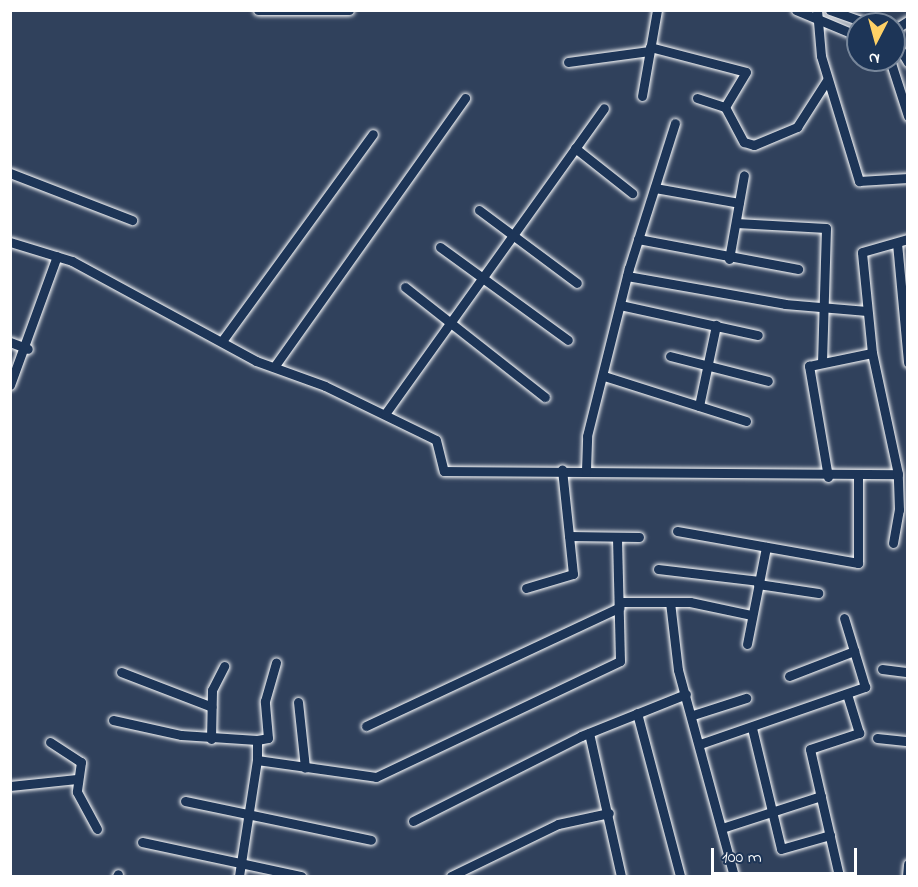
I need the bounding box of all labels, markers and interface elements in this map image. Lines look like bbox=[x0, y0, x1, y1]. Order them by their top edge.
north arrow bbox=[846, 12, 906, 72]
text: N bbox=[868, 45, 881, 70]
scale bar bbox=[714, 836, 860, 874]
text: 100 m bbox=[722, 845, 762, 871]

